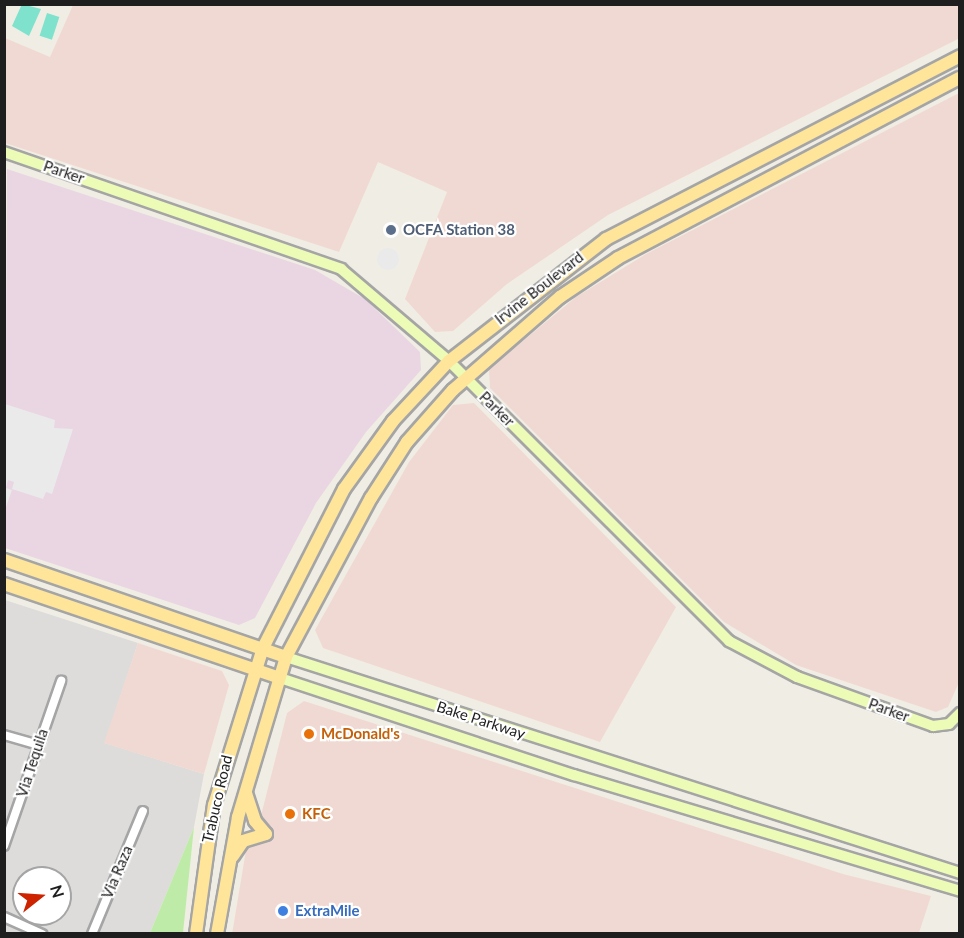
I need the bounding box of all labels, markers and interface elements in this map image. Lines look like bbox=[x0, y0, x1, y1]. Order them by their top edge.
street label: Parker bbox=[41, 157, 87, 187]
place label: OCFA Station 38 bbox=[403, 221, 515, 239]
marker: OCFA Station 38 bbox=[384, 223, 398, 237]
street label: Irvine Boulevard bbox=[491, 248, 587, 328]
street label: Parker bbox=[476, 388, 518, 430]
street label: Parker bbox=[866, 694, 912, 726]
street label: Bake Parkway bbox=[434, 697, 528, 743]
place label: McDonald's bbox=[321, 725, 400, 743]
street label: Via Tequila bbox=[12, 726, 52, 800]
marker: McDonald's bbox=[302, 727, 316, 741]
street label: Trabuco Road bbox=[198, 753, 236, 845]
place label: KFC bbox=[302, 805, 331, 823]
marker: KFC bbox=[283, 807, 297, 821]
street label: Via Raza bbox=[98, 843, 136, 901]
north arrow bbox=[12, 866, 72, 926]
text: N bbox=[47, 882, 69, 900]
place label: ExtraMile bbox=[295, 902, 360, 920]
marker: ExtraMile bbox=[276, 904, 290, 918]

